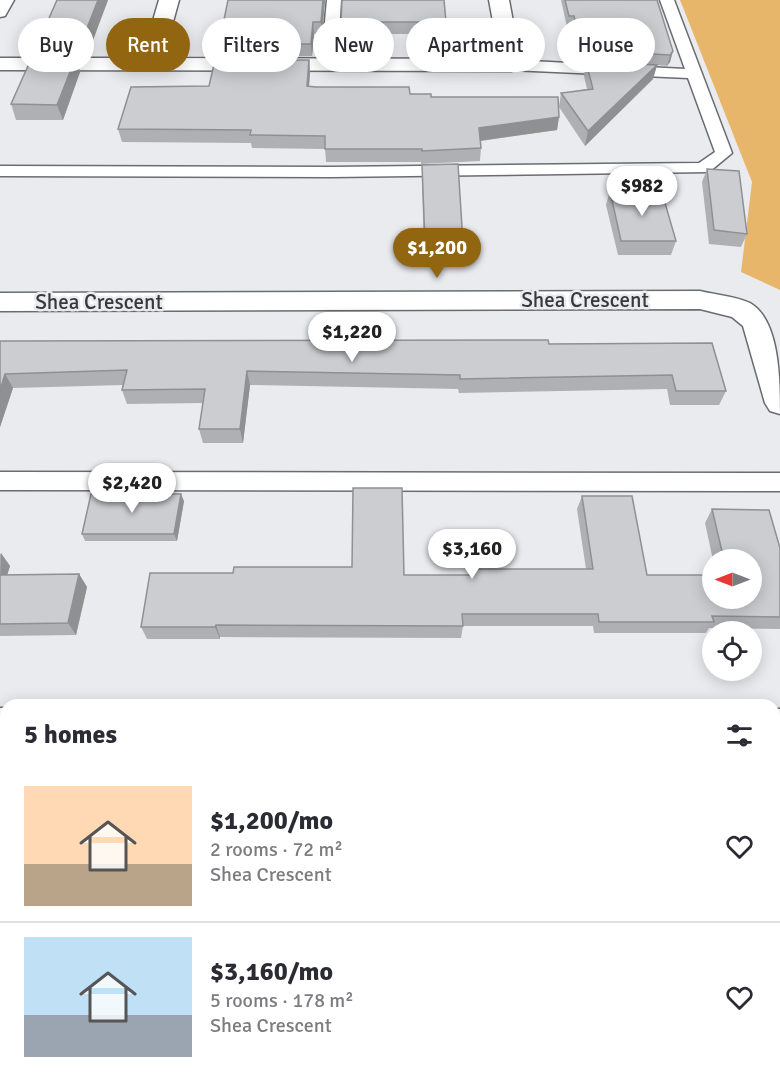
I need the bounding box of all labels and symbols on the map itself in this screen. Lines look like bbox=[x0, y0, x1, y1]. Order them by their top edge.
pin: $982 bbox=[606, 166, 678, 217]
pin: $1,200 bbox=[388, 228, 486, 279]
street label: Shea Crescent bbox=[521, 287, 649, 313]
street label: Shea Crescent bbox=[35, 289, 163, 315]
pin: $1,220 bbox=[303, 312, 401, 363]
pin: $2,420 bbox=[83, 463, 181, 514]
pin: $3,160 bbox=[423, 529, 521, 580]
north arrow bbox=[702, 549, 762, 609]

